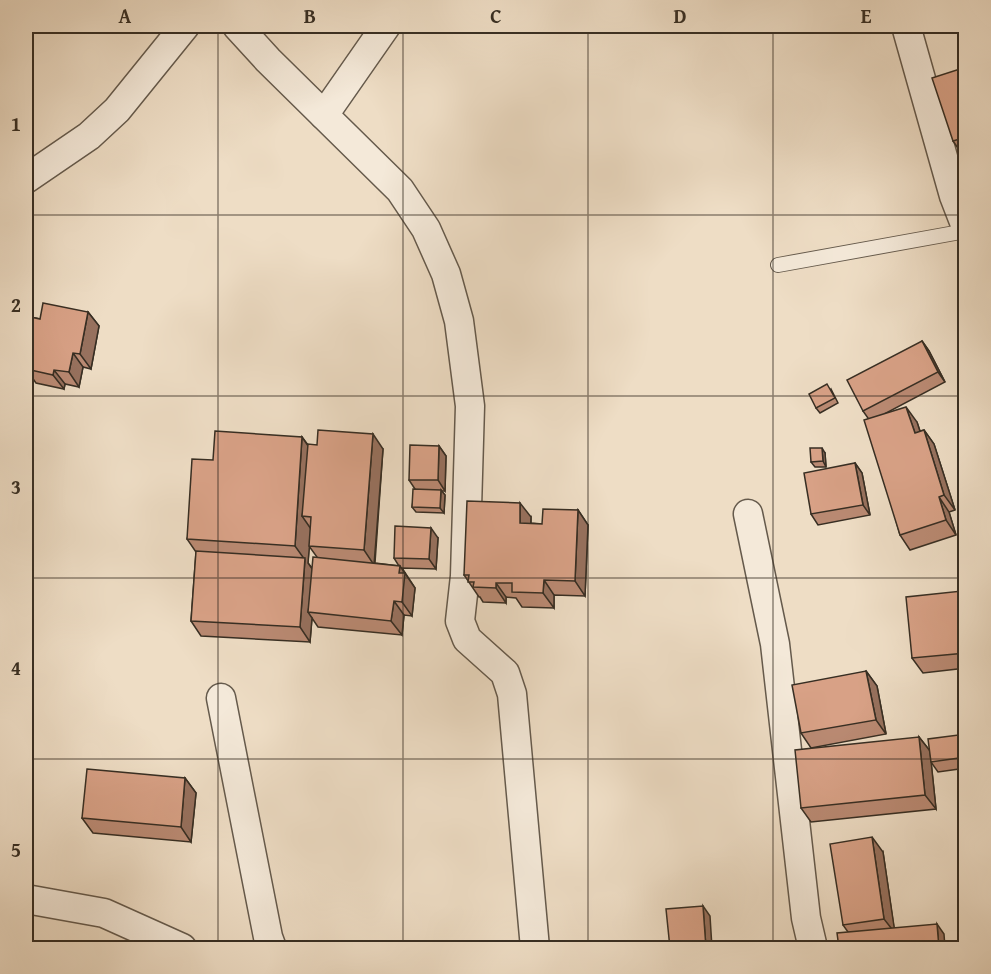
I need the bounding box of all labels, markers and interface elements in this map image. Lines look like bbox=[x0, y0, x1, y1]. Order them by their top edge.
text: A bbox=[119, 1, 132, 30]
text: B bbox=[304, 1, 316, 30]
text: C bbox=[490, 1, 502, 30]
text: D bbox=[673, 1, 687, 30]
text: E bbox=[861, 1, 872, 30]
text: 1 bbox=[11, 109, 21, 138]
text: 2 bbox=[11, 290, 21, 319]
text: 3 bbox=[11, 472, 21, 501]
text: 4 bbox=[11, 653, 21, 682]
text: 5 bbox=[11, 835, 21, 864]

